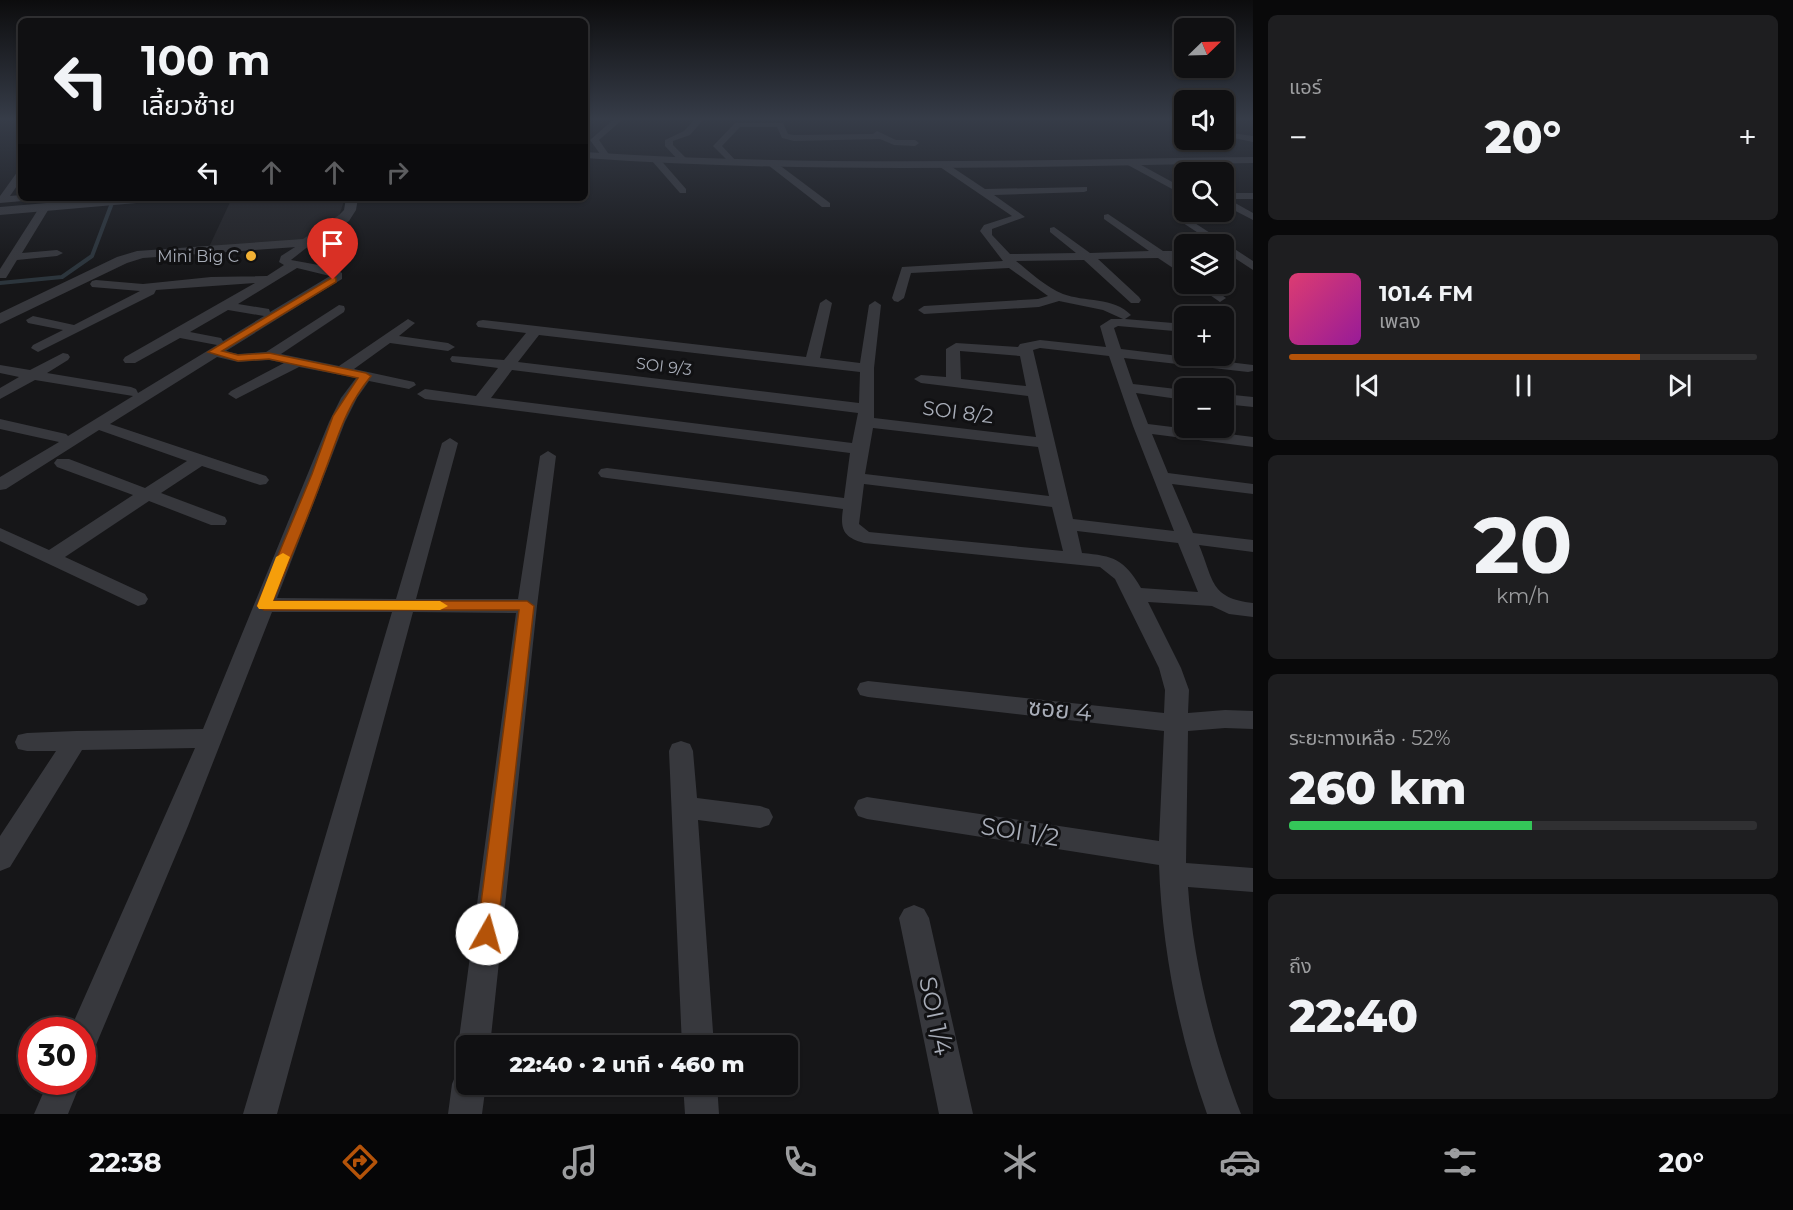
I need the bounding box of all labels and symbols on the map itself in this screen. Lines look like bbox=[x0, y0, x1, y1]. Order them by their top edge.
north arrow bbox=[1174, 18, 1234, 78]
pin bbox=[307, 218, 358, 280]
place label: Mini Big C bbox=[157, 247, 239, 266]
marker: Mini Big C bbox=[244, 249, 258, 263]
street label: SOI 9/3 bbox=[635, 354, 693, 379]
street label: SOI 8/2 bbox=[921, 396, 995, 428]
street label: ซอย 4 bbox=[1027, 692, 1093, 727]
street label: SOI 1/2 bbox=[979, 811, 1061, 852]
position arrow bbox=[455, 902, 519, 966]
street label: SOI 1/4 bbox=[913, 974, 958, 1058]
speed limit sign: 30 bbox=[18, 1017, 96, 1095]

